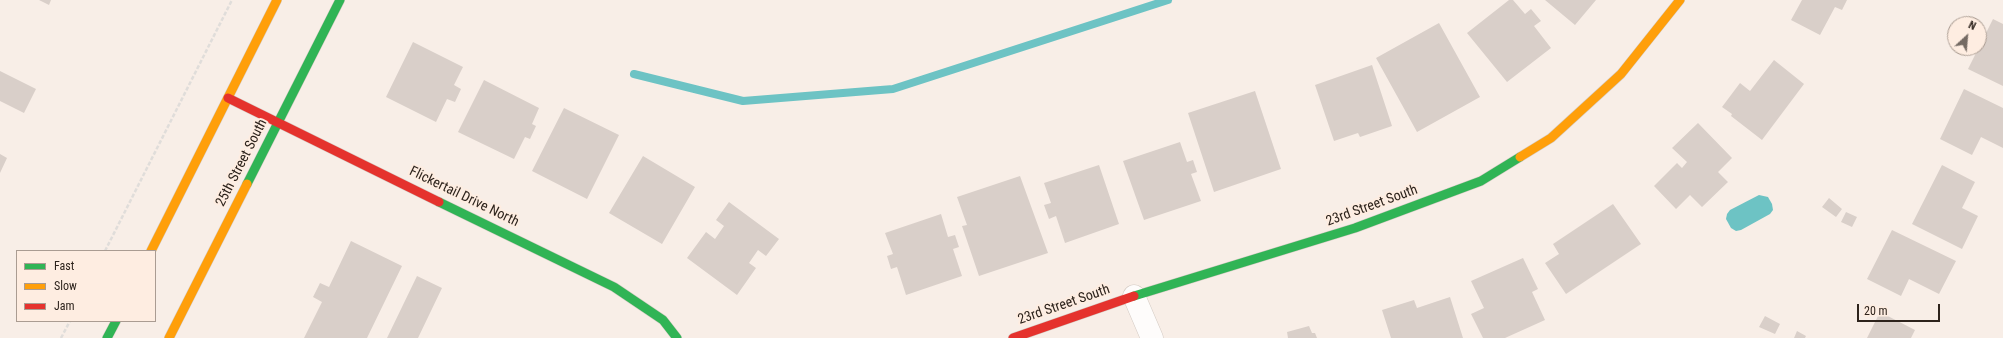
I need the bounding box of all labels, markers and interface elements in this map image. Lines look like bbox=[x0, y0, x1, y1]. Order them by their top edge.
north arrow bbox=[1947, 16, 1987, 56]
text: N bbox=[1966, 18, 1978, 33]
street label: 25th Street South bbox=[213, 116, 271, 210]
street label: Flickertail Drive North bbox=[406, 163, 522, 231]
street label: 23rd Street South bbox=[1324, 182, 1420, 230]
legend bbox=[16, 250, 156, 322]
text: Fast bbox=[54, 259, 74, 273]
text: Slow bbox=[54, 279, 77, 293]
street label: 23rd Street South bbox=[1016, 281, 1112, 329]
scale bar bbox=[1859, 296, 1942, 322]
text: Jam bbox=[54, 299, 75, 313]
text: 20 m bbox=[1864, 304, 1888, 318]

